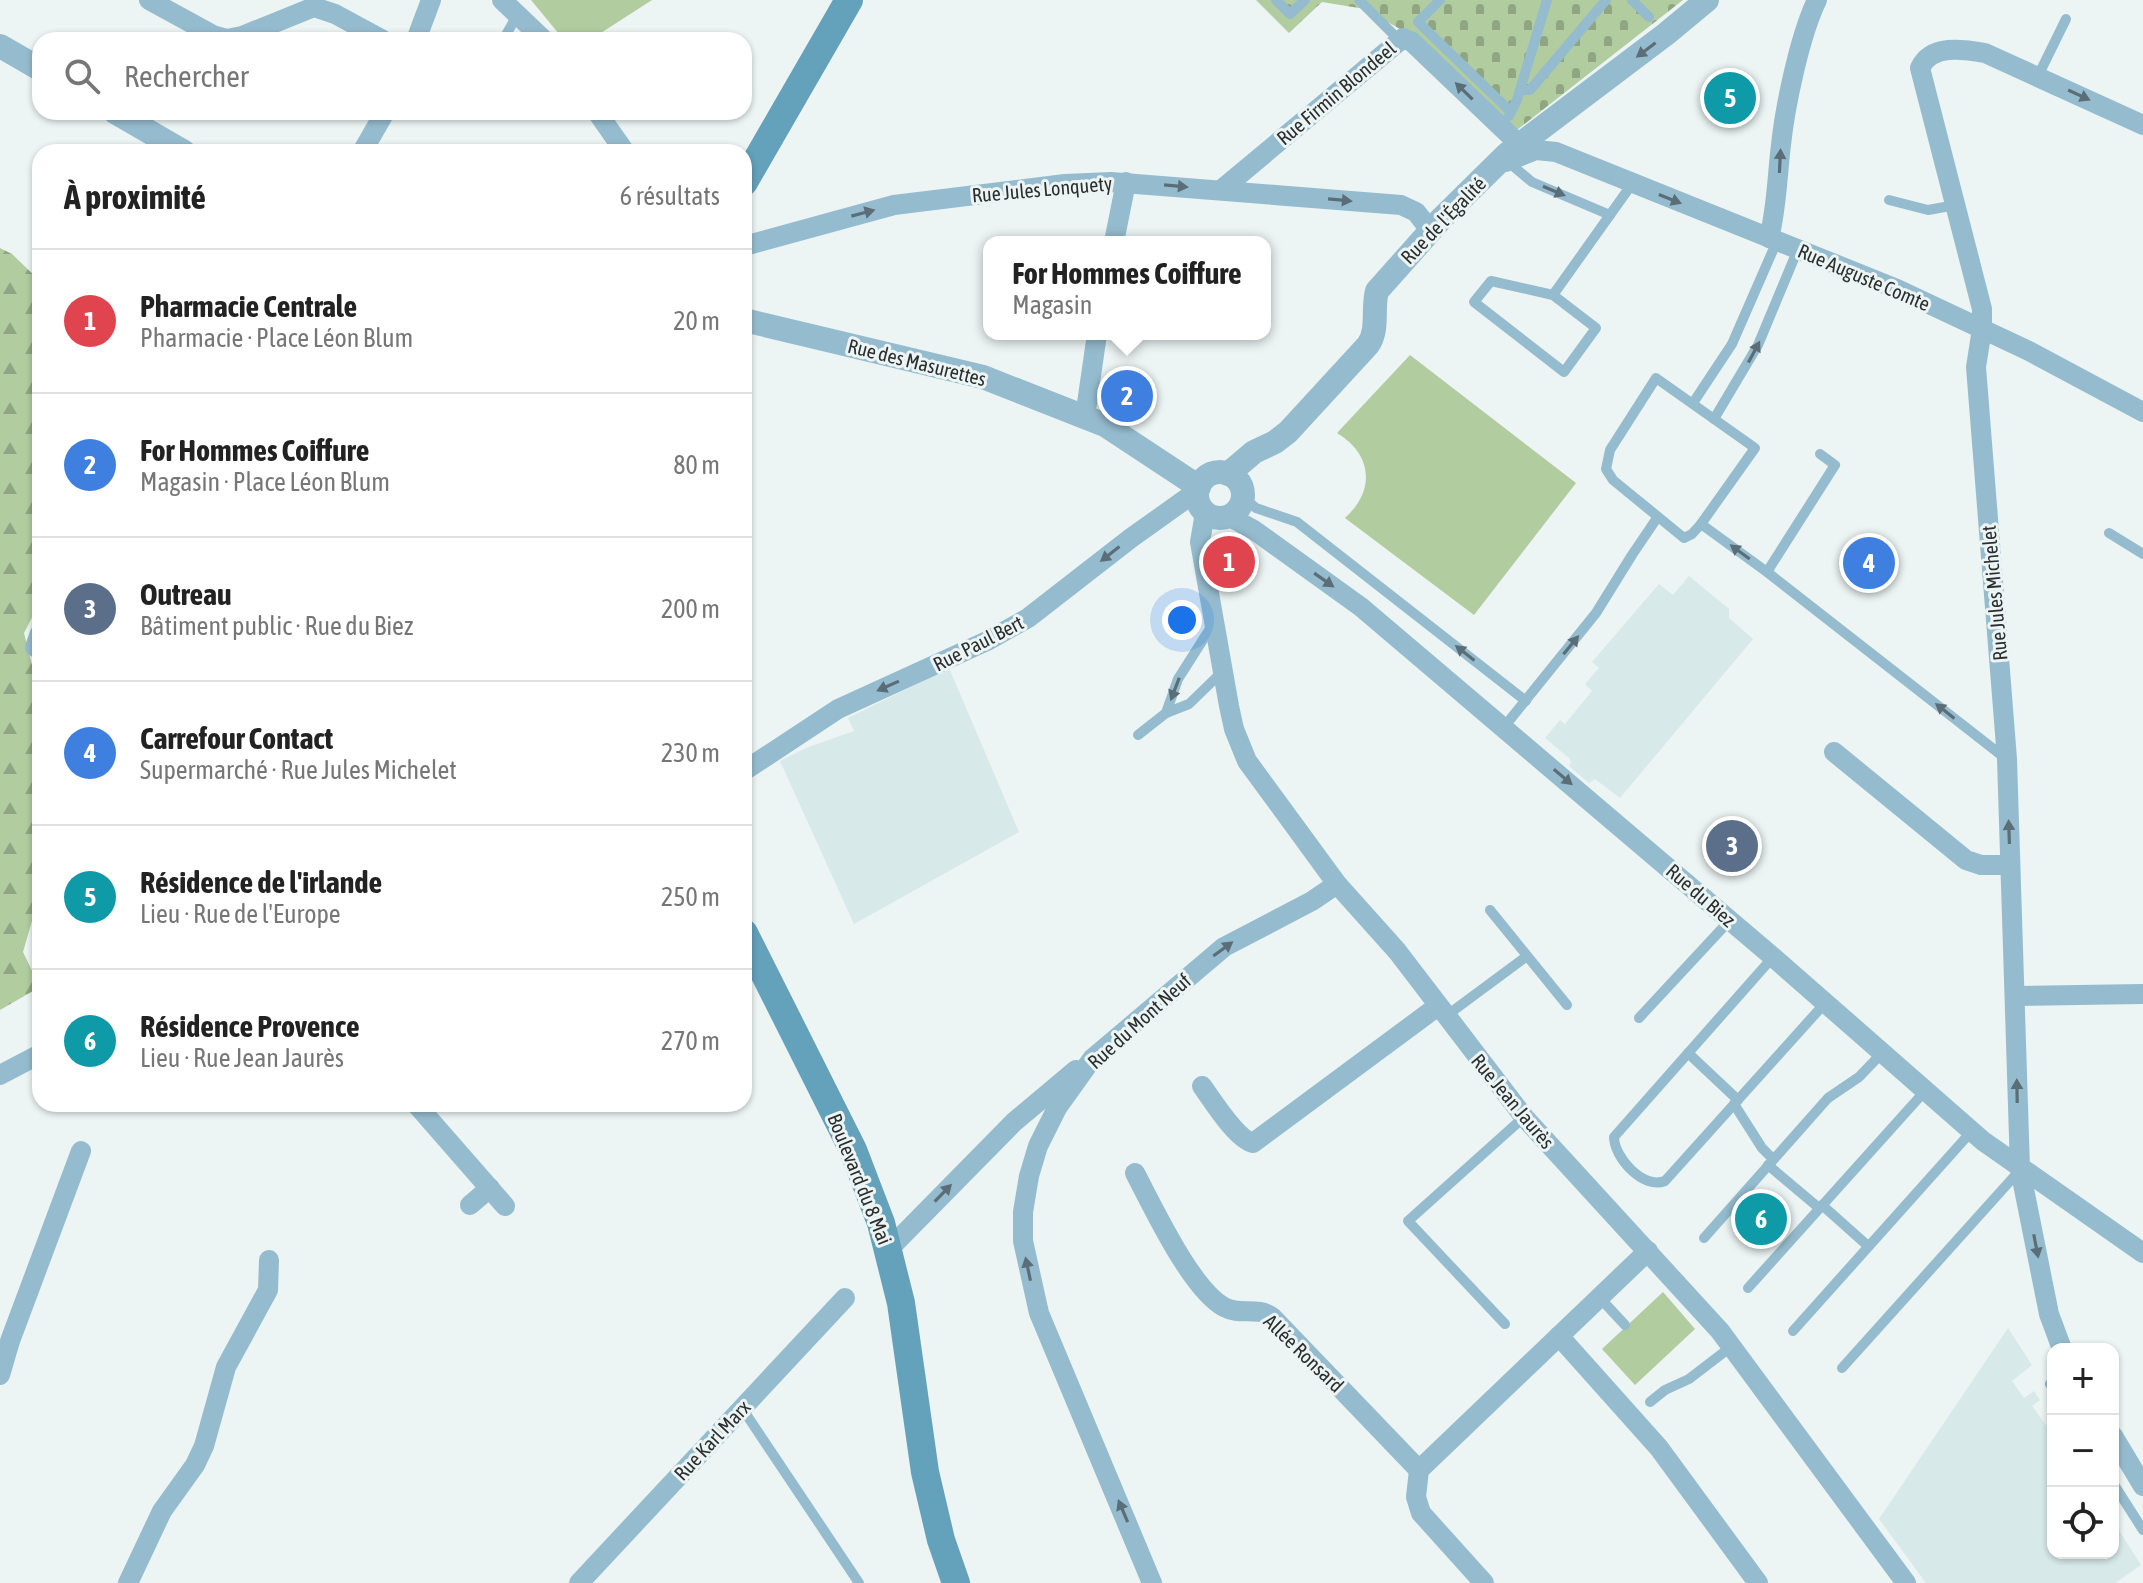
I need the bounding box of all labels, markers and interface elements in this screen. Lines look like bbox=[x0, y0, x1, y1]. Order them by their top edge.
search box bbox=[32, 32, 752, 120]
street label: Rue Firmin Blondeel bbox=[1272, 36, 1401, 149]
one-way arrow bbox=[1636, 41, 1656, 57]
icon: search bbox=[60, 54, 104, 98]
text: Rechercher bbox=[124, 59, 249, 93]
pin: 5 bbox=[1704, 68, 1756, 128]
one-way arrow bbox=[1454, 82, 1473, 100]
one-way arrow bbox=[2067, 89, 2091, 102]
one-way arrow bbox=[1774, 148, 1787, 173]
street label: Rue Jules Lonquety bbox=[971, 171, 1113, 207]
street label: Rue de l'Égalité bbox=[1396, 172, 1490, 268]
text: À proximité bbox=[64, 177, 206, 216]
one-way arrow bbox=[1164, 180, 1189, 193]
text: 6 résultats bbox=[620, 181, 720, 211]
one-way arrow bbox=[1542, 184, 1566, 198]
one-way arrow bbox=[1658, 192, 1682, 205]
one-way arrow bbox=[1328, 193, 1353, 206]
one-way arrow bbox=[850, 206, 875, 218]
popup bbox=[983, 236, 1271, 340]
street label: Rue Auguste Comte bbox=[1795, 239, 1933, 315]
text: For Hommes Coiffure bbox=[1012, 256, 1242, 290]
text: Pharmacie Centrale bbox=[140, 289, 357, 323]
text: Magasin bbox=[1012, 290, 1092, 320]
text: 1 bbox=[84, 306, 96, 336]
text: 20 m bbox=[673, 306, 720, 336]
text: Pharmacie · Place Léon Blum bbox=[140, 323, 413, 353]
street label: Rue des Masurettes bbox=[845, 334, 989, 390]
one-way arrow bbox=[1748, 340, 1761, 363]
pin: 2 bbox=[1101, 366, 1153, 426]
text: For Hommes Coiffure bbox=[140, 433, 369, 467]
text: 2 bbox=[84, 450, 96, 480]
text: 80 m bbox=[673, 450, 720, 480]
text: Magasin · Place Léon Blum bbox=[140, 467, 390, 497]
street label: Rue Jules Michelet bbox=[1977, 524, 2011, 662]
pin: 1 bbox=[1203, 532, 1255, 592]
pin: 4 bbox=[1843, 533, 1895, 593]
one-way arrow bbox=[1100, 545, 1120, 561]
one-way arrow bbox=[1729, 545, 1750, 560]
one-way arrow bbox=[1314, 572, 1335, 587]
text: Outreau bbox=[140, 577, 232, 611]
text: 3 bbox=[84, 594, 96, 624]
text: 200 m bbox=[661, 594, 720, 624]
your location bbox=[1162, 600, 1202, 640]
street label: Rue Paul Bert bbox=[929, 610, 1027, 675]
text: Bâtiment public · Rue du Biez bbox=[140, 611, 413, 641]
one-way arrow bbox=[1562, 635, 1579, 655]
one-way arrow bbox=[1455, 645, 1475, 661]
one-way arrow bbox=[1168, 677, 1181, 701]
one-way arrow bbox=[876, 679, 900, 692]
one-way arrow bbox=[1935, 703, 1955, 720]
text: Carrefour Contact bbox=[140, 721, 333, 755]
text: 4 bbox=[84, 738, 96, 768]
text: 230 m bbox=[661, 738, 720, 768]
text: Supermarché · Rue Jules Michelet bbox=[140, 755, 457, 785]
one-way arrow bbox=[1553, 768, 1573, 785]
pin: 3 bbox=[1706, 816, 1758, 876]
one-way arrow bbox=[2003, 819, 2015, 844]
street label: Rue du Biez bbox=[1662, 859, 1740, 931]
text: Résidence de l'irlande bbox=[140, 865, 382, 899]
text: 5 bbox=[84, 882, 96, 912]
text: 250 m bbox=[661, 882, 720, 912]
text: Lieu · Rue de l'Europe bbox=[140, 899, 341, 929]
one-way arrow bbox=[1213, 941, 1233, 957]
street label: Rue du Mont Neuf bbox=[1083, 968, 1196, 1073]
text: Résidence Provence bbox=[140, 1009, 360, 1043]
text: 6 bbox=[84, 1026, 96, 1056]
text: 270 m bbox=[661, 1026, 720, 1056]
text: Lieu · Rue Jean Jaurès bbox=[140, 1043, 344, 1073]
street label: Rue Jean Jaurès bbox=[1467, 1049, 1559, 1153]
one-way arrow bbox=[2011, 1078, 2023, 1103]
street label: Boulevard du 8 Mai bbox=[823, 1110, 897, 1248]
one-way arrow bbox=[933, 1184, 952, 1203]
pin: 6 bbox=[1735, 1189, 1787, 1249]
one-way arrow bbox=[2030, 1234, 2042, 1259]
one-way arrow bbox=[1021, 1257, 1034, 1282]
street label: Allée Ronsard bbox=[1259, 1309, 1349, 1397]
map controls bbox=[2047, 1343, 2119, 1559]
button: + bbox=[2047, 1343, 2119, 1415]
street label: Rue Karl Marx bbox=[669, 1395, 755, 1485]
button: − bbox=[2047, 1415, 2119, 1487]
button: locate bbox=[2047, 1487, 2119, 1559]
one-way arrow bbox=[1116, 1499, 1129, 1523]

